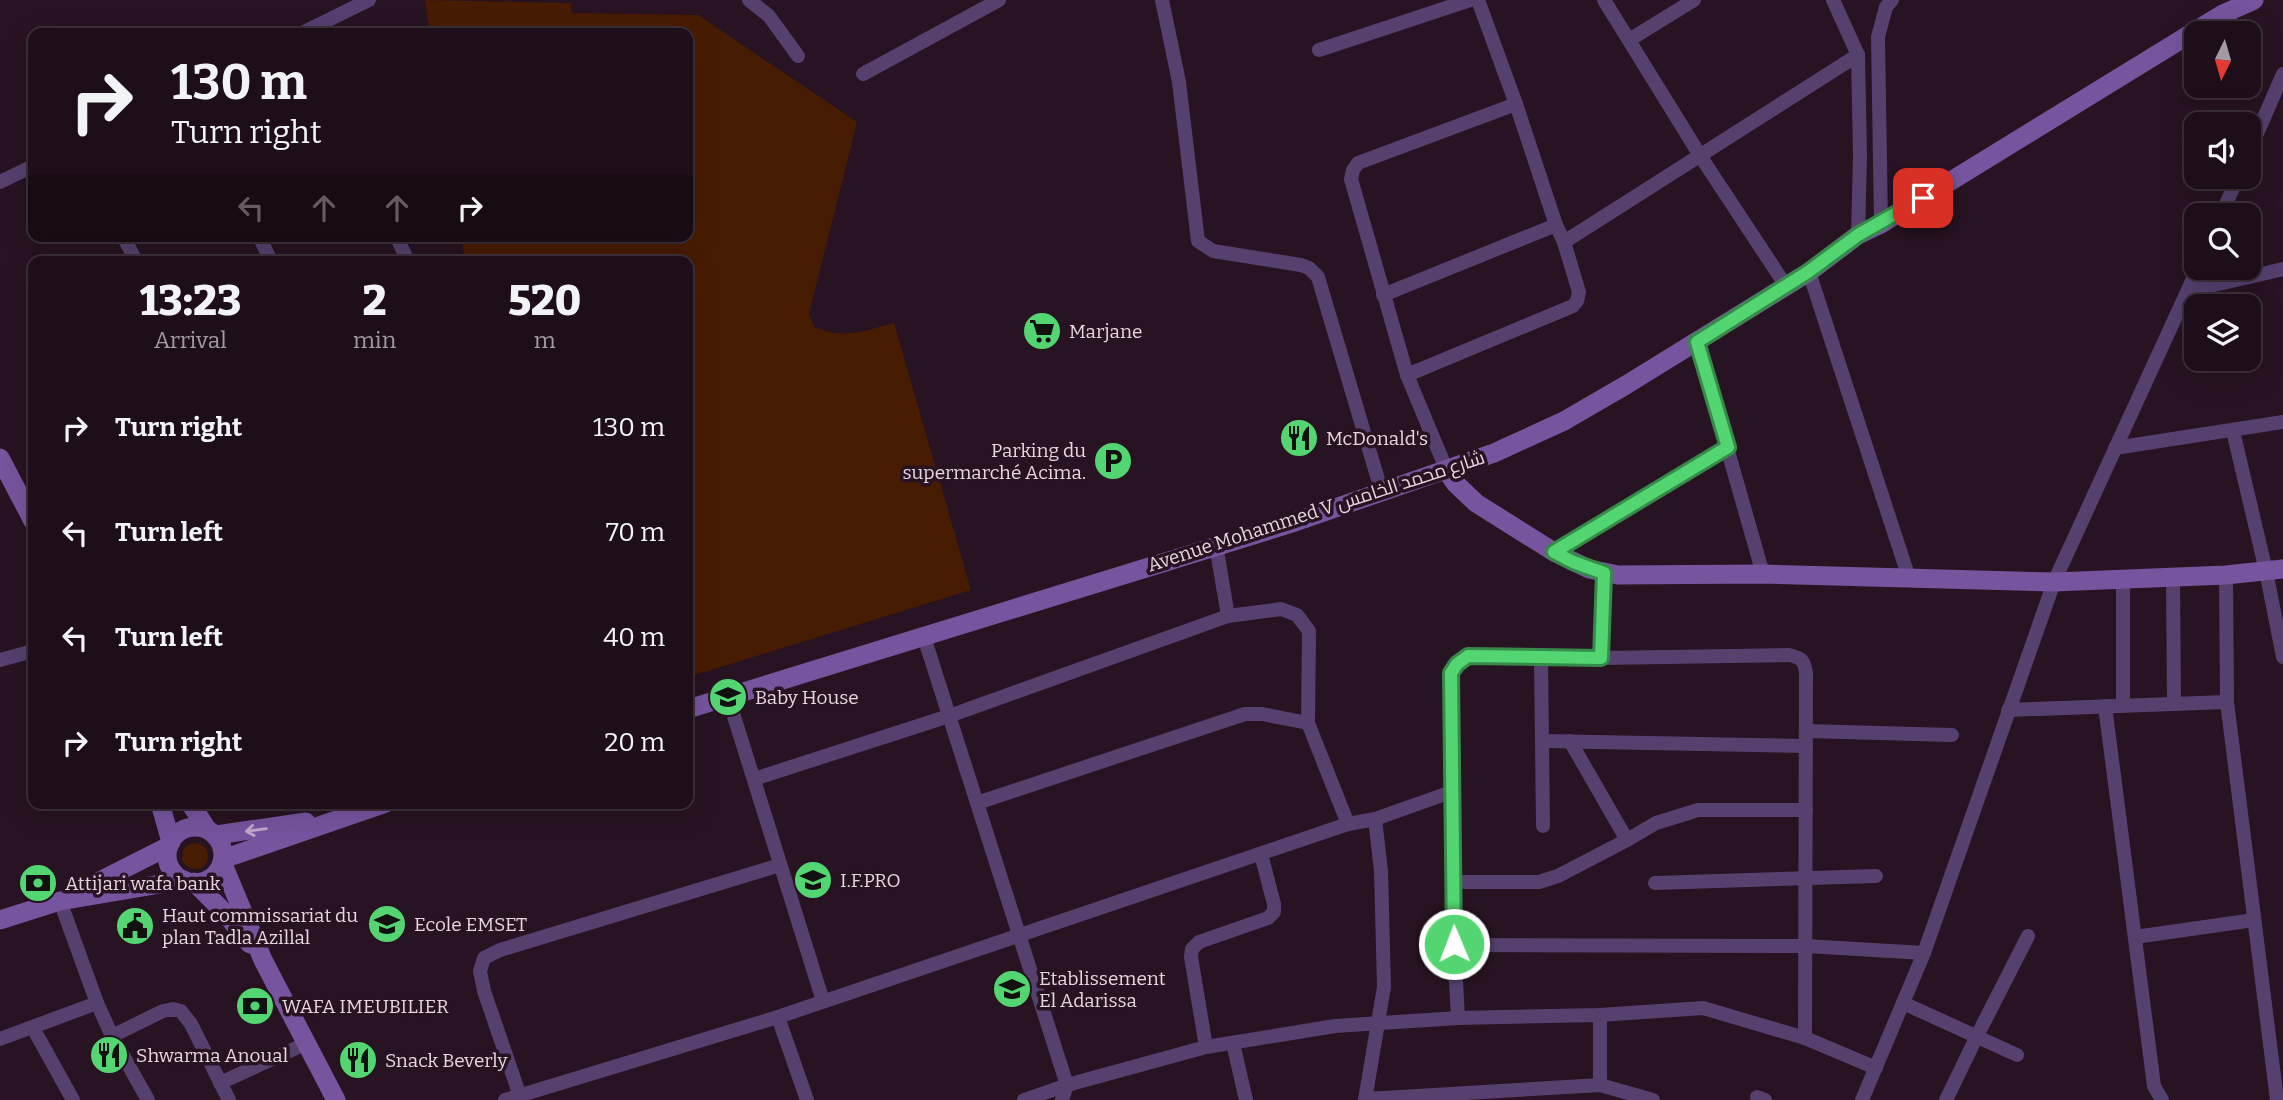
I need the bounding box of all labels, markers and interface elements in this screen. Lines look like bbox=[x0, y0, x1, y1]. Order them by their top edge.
north arrow bbox=[2184, 21, 2261, 98]
map controls bbox=[2184, 21, 2261, 371]
text: 130 m bbox=[171, 53, 307, 112]
icon: right bbox=[56, 56, 147, 147]
button: sound bbox=[2184, 112, 2261, 189]
text: Turn right bbox=[171, 113, 322, 151]
pin bbox=[1893, 168, 1953, 228]
icon: arrive bbox=[1904, 179, 1942, 217]
icon: left bbox=[232, 189, 270, 227]
icon: ahead bbox=[305, 189, 343, 227]
icon: ahead bbox=[378, 189, 416, 227]
icon: right bbox=[451, 189, 489, 227]
button: search bbox=[2184, 203, 2261, 280]
text: 13:23 bbox=[140, 276, 241, 326]
text: 2 bbox=[363, 276, 387, 326]
text: 520 bbox=[508, 276, 581, 326]
button: layers bbox=[2184, 294, 2261, 371]
supermarket icon: Marjane bbox=[1021, 310, 1063, 352]
place label: Marjane bbox=[1069, 320, 1142, 343]
text: Arrival bbox=[154, 326, 227, 354]
text: min bbox=[353, 326, 396, 354]
text: m bbox=[534, 326, 556, 354]
icon: right bbox=[56, 409, 94, 447]
text: Turn right bbox=[115, 412, 242, 443]
text: 130 m bbox=[593, 412, 665, 443]
restaurant icon: McDonald's bbox=[1278, 417, 1320, 459]
place label: McDonald's bbox=[1326, 427, 1428, 450]
place label: Parking du supermarché Acima. bbox=[902, 439, 1086, 484]
parking icon: Parking du supermarché Acima. bbox=[1092, 440, 1134, 482]
street label: Avenue Mohammed V شارع محمد الخامس bbox=[1144, 445, 1488, 578]
icon: left bbox=[56, 514, 94, 552]
text: Turn left bbox=[115, 517, 223, 548]
text: 70 m bbox=[606, 517, 665, 548]
icon: left bbox=[56, 619, 94, 657]
text: Turn left bbox=[115, 622, 223, 653]
text: 40 m bbox=[603, 622, 665, 653]
school or university icon: Baby House bbox=[707, 676, 749, 718]
place label: Baby House bbox=[755, 686, 859, 709]
icon: right bbox=[56, 724, 94, 762]
text: Turn right bbox=[115, 727, 242, 758]
text: 20 m bbox=[604, 727, 665, 758]
one-way arrow bbox=[245, 823, 268, 836]
school or university icon: I.F.PRO bbox=[792, 859, 834, 901]
bank icon: Attijari wafa bank bbox=[17, 862, 59, 904]
place label: I.F.PRO bbox=[840, 869, 901, 892]
place label: Attijari wafa bank bbox=[65, 872, 221, 895]
school or university icon: Ecole EMSET bbox=[366, 903, 408, 945]
place label: Haut commissariat du plan Tadla Azillal bbox=[162, 904, 358, 949]
public building icon: Haut commissariat du plan Tadla Azillal bbox=[114, 905, 156, 947]
position arrow bbox=[1417, 907, 1491, 981]
place label: Ecole EMSET bbox=[414, 913, 527, 936]
place label: Etablissement El Adarissa bbox=[1039, 967, 1166, 1012]
school or university icon: Etablissement El Adarissa bbox=[991, 968, 1033, 1010]
bank icon: WAFA IMEUBILIER bbox=[234, 985, 276, 1027]
place label: WAFA IMEUBILIER bbox=[282, 995, 449, 1018]
restaurant icon: Shwarma Anoual bbox=[88, 1034, 130, 1076]
restaurant icon: Snack Beverly bbox=[337, 1039, 379, 1081]
place label: Shwarma Anoual bbox=[136, 1044, 288, 1067]
place label: Snack Beverly bbox=[385, 1049, 509, 1072]

